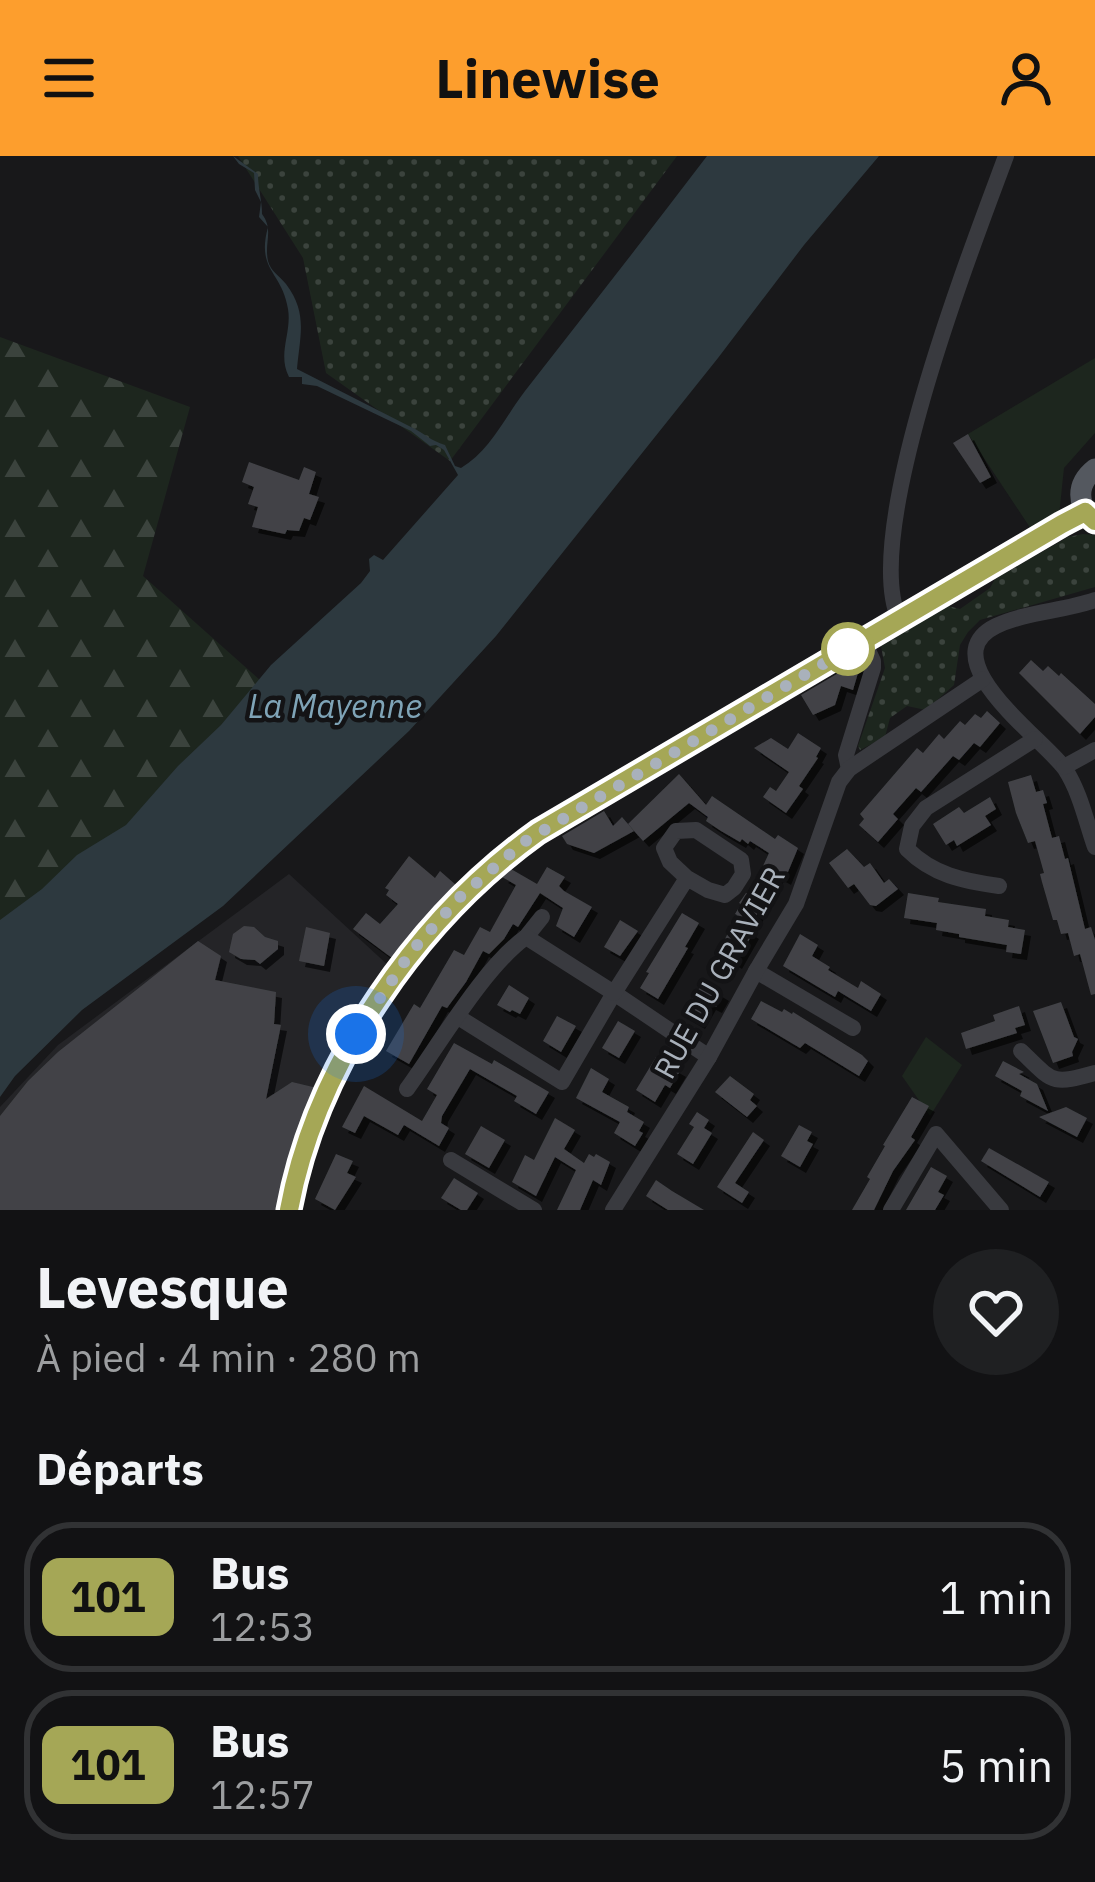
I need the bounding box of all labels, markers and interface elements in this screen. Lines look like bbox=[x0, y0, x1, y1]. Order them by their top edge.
text: Linewise bbox=[435, 43, 660, 113]
icon: menu bbox=[36, 45, 102, 111]
icon: person bbox=[993, 45, 1059, 111]
unlabelled marker bbox=[823, 624, 873, 674]
water label: La Mayenne bbox=[248, 684, 422, 727]
street label: RUE DU GRAVIER bbox=[644, 859, 793, 1085]
your location bbox=[326, 1004, 386, 1064]
button: heart bbox=[933, 1249, 1059, 1375]
text: Levesque bbox=[36, 1250, 289, 1324]
text: À pied · 4 min · 280 m bbox=[36, 1332, 421, 1383]
text: Départs bbox=[36, 1439, 204, 1497]
text: Bus bbox=[210, 1543, 290, 1601]
text: 1 min bbox=[939, 1568, 1053, 1626]
text: 101 bbox=[70, 1569, 146, 1624]
text: 12:53 bbox=[210, 1601, 315, 1652]
text: Bus bbox=[210, 1711, 290, 1769]
text: 5 min bbox=[939, 1736, 1053, 1794]
text: 101 bbox=[70, 1737, 146, 1792]
text: 12:57 bbox=[210, 1769, 315, 1820]

